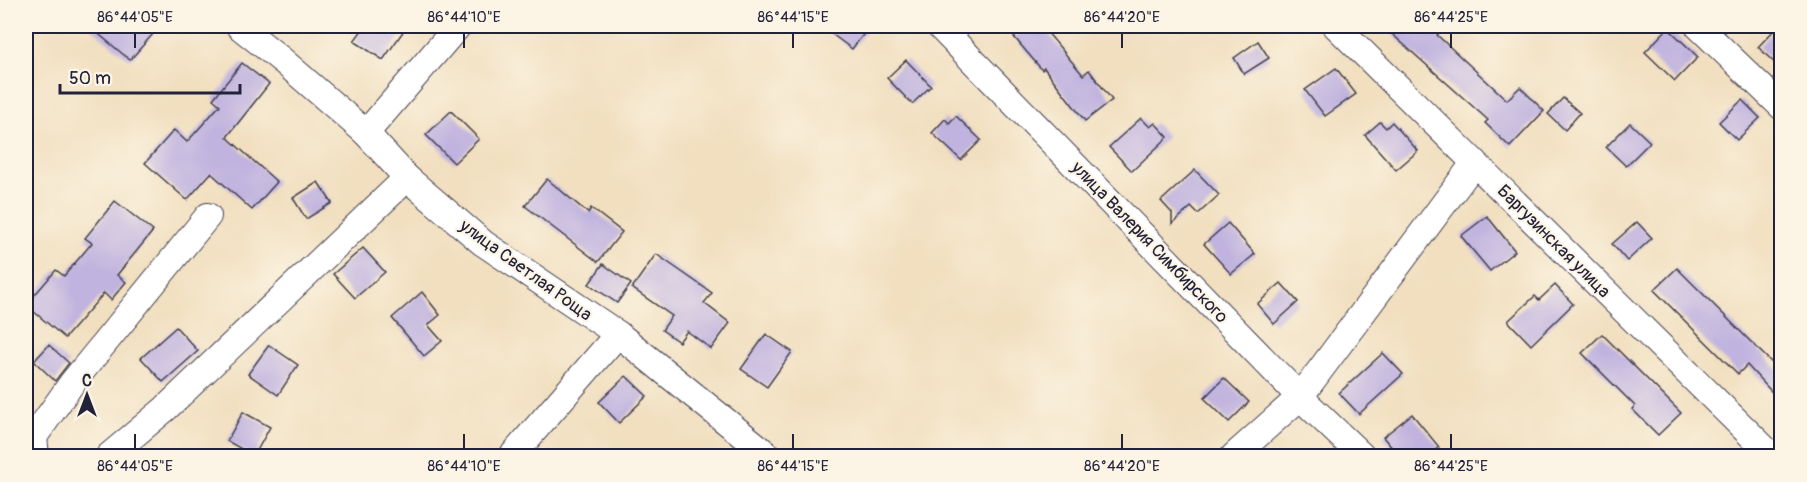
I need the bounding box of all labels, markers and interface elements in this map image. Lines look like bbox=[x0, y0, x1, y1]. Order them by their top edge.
text: 86°44'05"E bbox=[97, 8, 173, 27]
text: 86°44'10"E bbox=[427, 8, 501, 27]
text: 86°44'15"E bbox=[757, 8, 829, 27]
text: 86°44'20"E bbox=[1084, 8, 1160, 27]
text: 86°44'25"E bbox=[1414, 8, 1488, 27]
scale bar bbox=[60, 57, 240, 95]
text: 50 m bbox=[69, 67, 111, 90]
street label: улица Валерия Симбирского bbox=[1066, 156, 1233, 328]
street label: Баргузинская улица bbox=[1492, 180, 1615, 303]
street label: улица Светлая Роща bbox=[454, 214, 597, 326]
north arrow bbox=[57, 365, 117, 425]
text: С bbox=[82, 371, 92, 391]
text: 86°44'05"E bbox=[97, 457, 173, 476]
text: 86°44'10"E bbox=[427, 457, 501, 476]
text: 86°44'15"E bbox=[757, 457, 829, 476]
text: 86°44'20"E bbox=[1084, 457, 1160, 476]
text: 86°44'25"E bbox=[1414, 457, 1488, 476]

